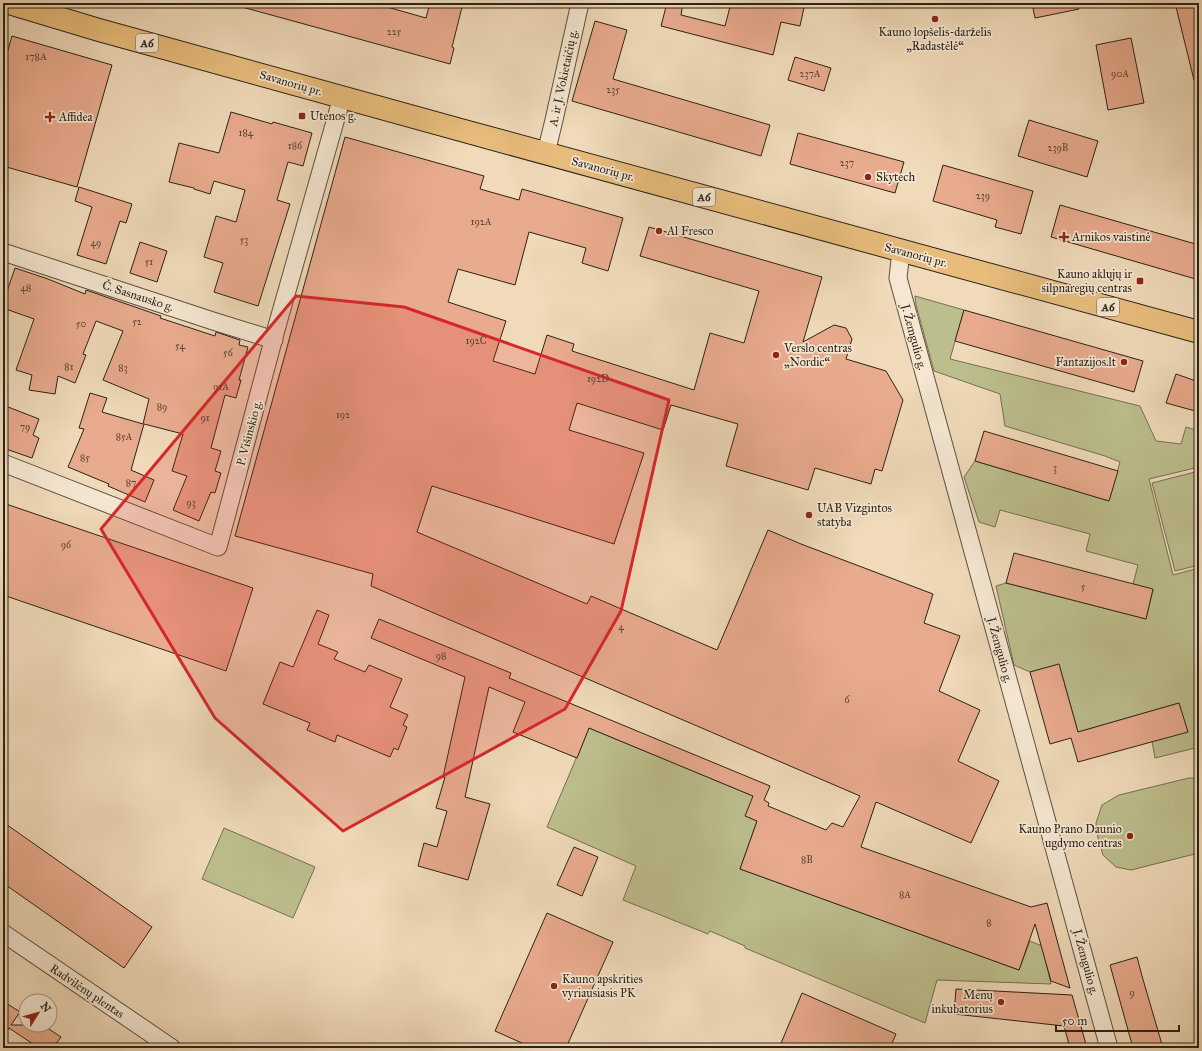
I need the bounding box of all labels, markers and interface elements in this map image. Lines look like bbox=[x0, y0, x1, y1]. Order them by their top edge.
marker: Kauno lopšelis-darželis „Radastėlė“ bbox=[930, 14, 940, 24]
place label: Kauno lopšelis-darželis „Radastėlė“ bbox=[879, 25, 991, 53]
house number: 225 bbox=[387, 26, 402, 38]
street label: A. ir J. Vokietaičių g. bbox=[546, 28, 581, 129]
road number: A6 bbox=[136, 34, 158, 52]
house number: 178A bbox=[25, 51, 47, 63]
street label: Savanorių pr. bbox=[258, 67, 324, 99]
house number: 237A bbox=[799, 68, 821, 80]
house number: 90A bbox=[1111, 68, 1129, 80]
house number: 235 bbox=[606, 84, 620, 96]
place label: Utenos g. bbox=[310, 109, 356, 124]
place label: Affidea bbox=[58, 110, 94, 124]
marker: Affidea bbox=[44, 111, 56, 123]
marker: Utenos g. bbox=[297, 111, 307, 121]
house number: 184 bbox=[239, 127, 254, 139]
house number: 186 bbox=[288, 140, 303, 152]
house number: 239B bbox=[1048, 142, 1068, 154]
street label: Savanorių pr. bbox=[570, 154, 636, 184]
house number: 237 bbox=[840, 157, 854, 169]
place label: Skytech bbox=[876, 170, 915, 184]
marker: Skytech bbox=[863, 172, 873, 182]
road number: A6 bbox=[693, 188, 715, 206]
house number: 239 bbox=[976, 190, 990, 202]
house number: 192A bbox=[471, 216, 492, 228]
place label: Al Fresco bbox=[666, 224, 713, 238]
marker: Al Fresco bbox=[654, 226, 664, 236]
place label: Arnikos vaistinė bbox=[1071, 230, 1150, 244]
marker: Arnikos vaistinė bbox=[1059, 232, 1069, 242]
house number: 53 bbox=[240, 234, 248, 246]
house number: 49 bbox=[91, 237, 101, 249]
street label: Savanorių pr. bbox=[883, 240, 949, 270]
house number: 51 bbox=[145, 256, 153, 268]
place label: Kauno aklųjų ir silpnaregių centras bbox=[1042, 267, 1132, 296]
street label: Č. Sasnausko g. bbox=[100, 276, 176, 315]
marker: Kauno aklųjų ir silpnaregių centras bbox=[1135, 276, 1145, 286]
house number: 48 bbox=[21, 282, 31, 294]
road number: A6 bbox=[1097, 298, 1119, 316]
street label: J. Žemgulio g. bbox=[897, 300, 931, 372]
house number: 52 bbox=[132, 316, 142, 328]
house number: 50 bbox=[76, 318, 86, 330]
house number: 192C bbox=[466, 335, 487, 347]
house number: 54 bbox=[175, 340, 185, 352]
place label: Verslo centras „Nordic“ bbox=[783, 341, 852, 369]
house number: 56 bbox=[223, 347, 234, 359]
marker: Verslo centras „Nordic“ bbox=[771, 350, 781, 360]
place label: Fantazijos.lt bbox=[1055, 355, 1117, 369]
marker: Fantazijos.lt bbox=[1119, 357, 1129, 367]
house number: 81 bbox=[64, 361, 74, 373]
house number: 83 bbox=[118, 362, 128, 374]
house number: 192D bbox=[587, 373, 609, 385]
house number: 91A bbox=[213, 381, 229, 393]
street label: P. Višinskio g. bbox=[234, 399, 265, 468]
house number: 89 bbox=[157, 401, 167, 413]
house number: 192 bbox=[336, 409, 350, 421]
house number: 91 bbox=[200, 412, 210, 424]
house number: 79 bbox=[20, 421, 30, 433]
house number: 85A bbox=[116, 431, 133, 443]
house number: 85 bbox=[80, 452, 90, 464]
house number: 3 bbox=[1053, 462, 1057, 474]
house number: 87 bbox=[126, 477, 136, 489]
house number: 93 bbox=[186, 497, 196, 509]
place label: UAB Vizgintos statyba bbox=[817, 501, 892, 529]
marker: UAB Vizgintos statyba bbox=[804, 510, 814, 520]
house number: 96 bbox=[61, 539, 72, 551]
house number: 5 bbox=[1081, 581, 1086, 593]
street label: J. Žemgulio g. bbox=[983, 613, 1017, 685]
house number: 4 bbox=[618, 621, 624, 633]
house number: 98 bbox=[436, 650, 446, 662]
house number: 6 bbox=[844, 694, 850, 706]
place label: Kauno Prano Daunio ugdymo centras bbox=[1018, 822, 1122, 851]
marker: Kauno Prano Daunio ugdymo centras bbox=[1125, 831, 1135, 841]
house number: 8B bbox=[801, 854, 813, 866]
house number: 8A bbox=[899, 889, 911, 901]
house number: 8 bbox=[986, 917, 992, 929]
street label: J. Žemgulio g. bbox=[1069, 925, 1103, 997]
street label: Radvilėnų plentas bbox=[47, 961, 127, 1021]
place label: Kauno apskrities vyriausiasis PK bbox=[561, 972, 643, 1000]
marker: Kauno apskrities vyriausiasis PK bbox=[549, 981, 559, 991]
house number: 9 bbox=[1129, 987, 1135, 999]
place label: Menų inkubatorius bbox=[932, 988, 994, 1016]
north arrow bbox=[18, 993, 58, 1033]
marker: Menų inkubatorius bbox=[996, 997, 1006, 1007]
text: N bbox=[38, 1000, 54, 1015]
scale bar bbox=[1056, 1007, 1179, 1033]
text: 50 m bbox=[1062, 1014, 1087, 1028]

